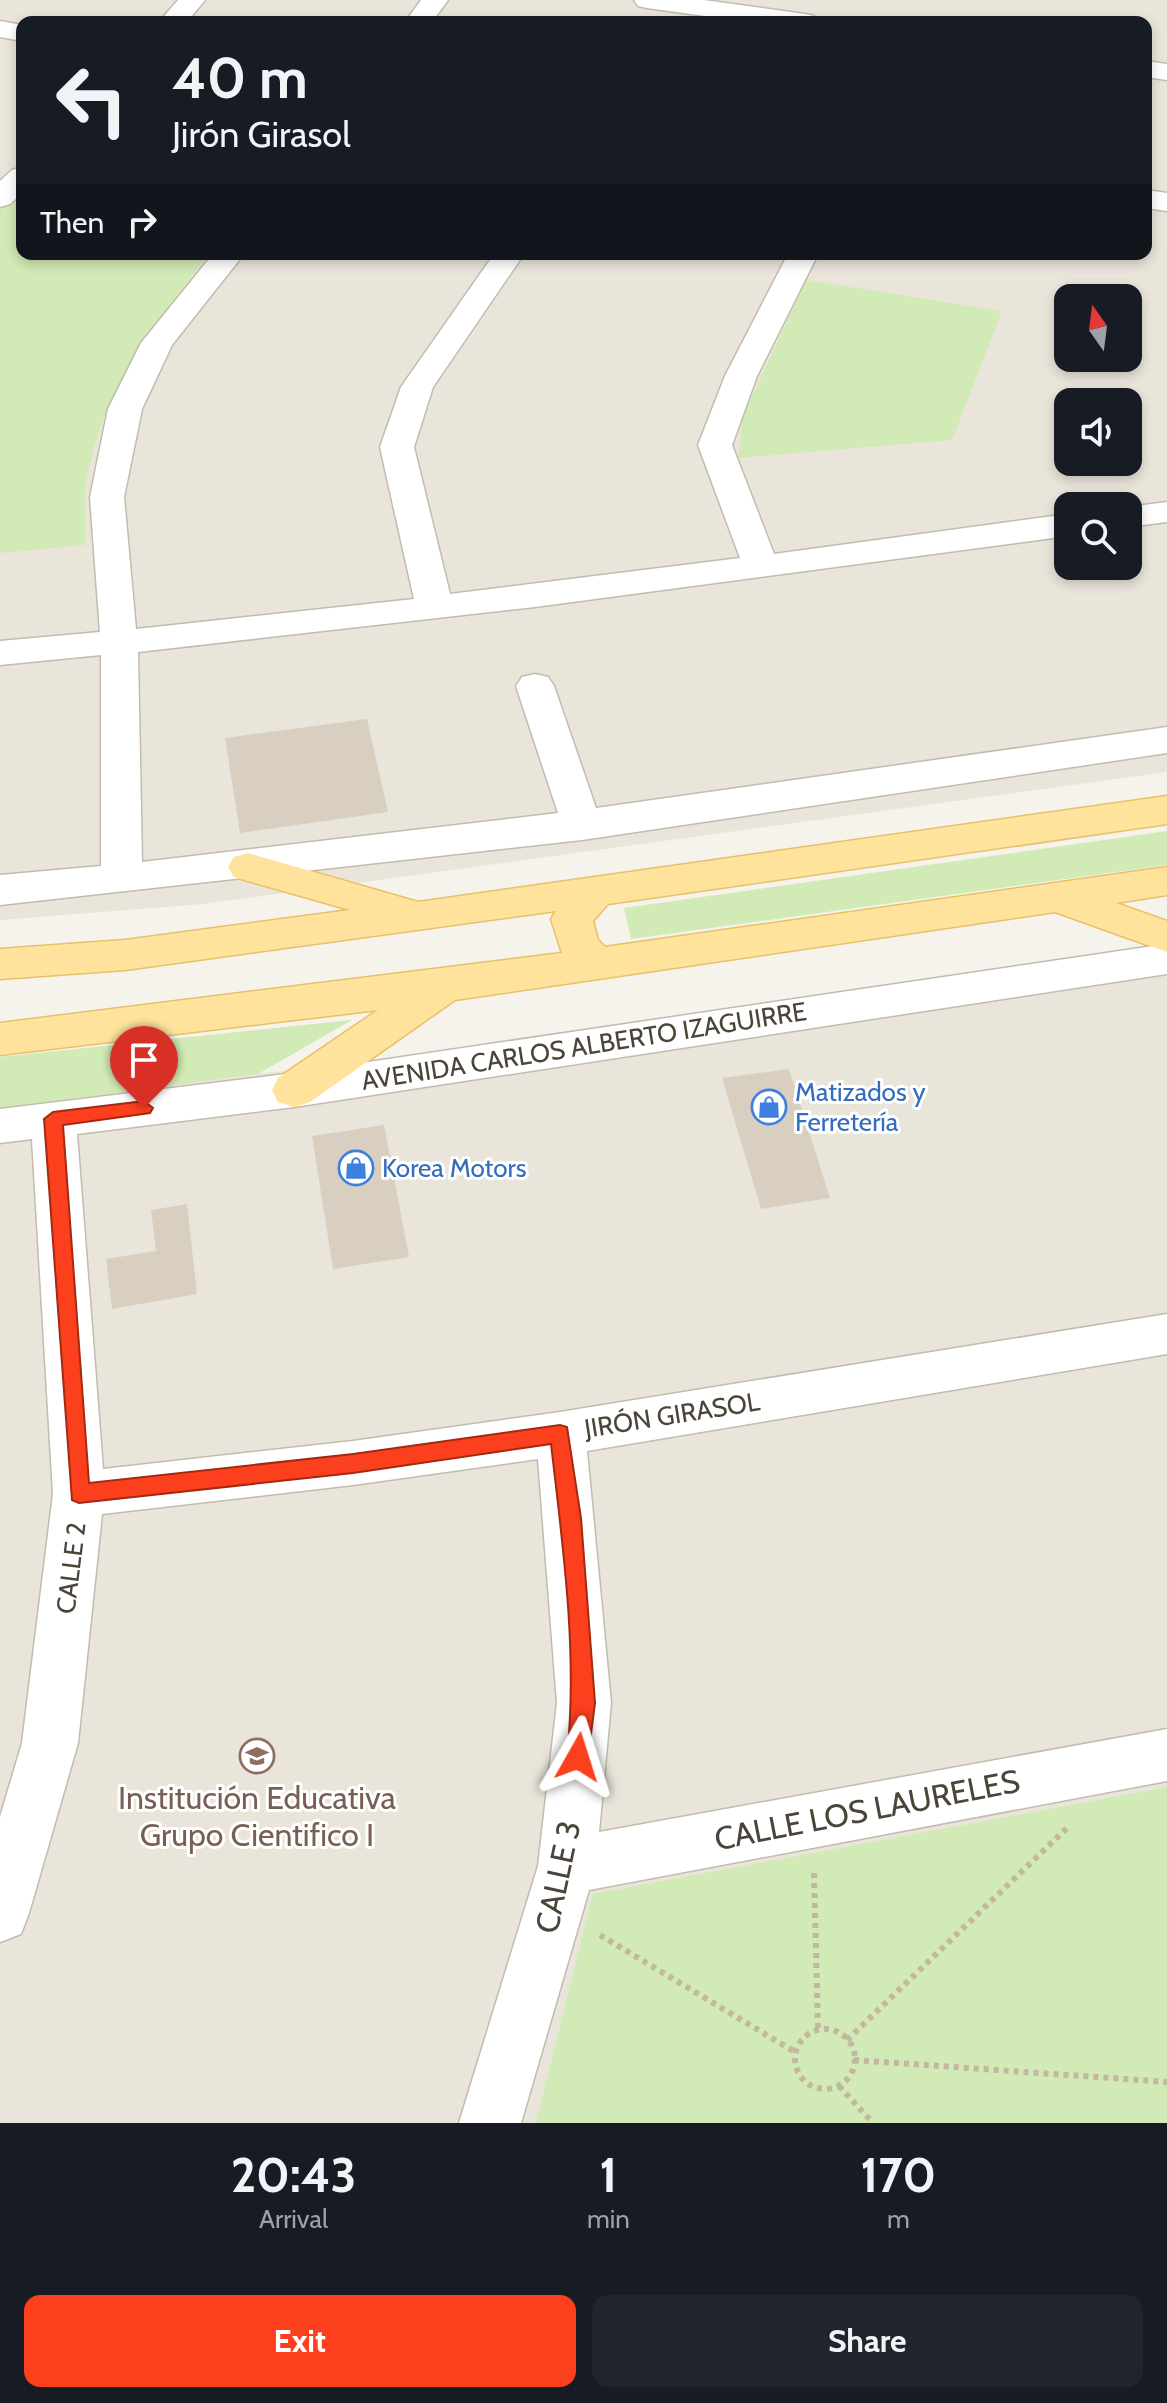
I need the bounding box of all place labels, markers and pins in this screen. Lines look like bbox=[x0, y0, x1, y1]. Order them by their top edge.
pin bbox=[110, 1026, 178, 1108]
place label: Matizados y Ferretería bbox=[795, 1076, 926, 1138]
shop icon: Matizados y Ferretería bbox=[750, 1088, 788, 1126]
shop icon: Korea Motors bbox=[337, 1149, 375, 1187]
place label: Korea Motors bbox=[382, 1152, 527, 1184]
school or university icon: Institución Educativa Grupo Cientifico I bbox=[238, 1737, 276, 1775]
place label: Institución Educativa Grupo Cientifico I bbox=[118, 1778, 397, 1854]

